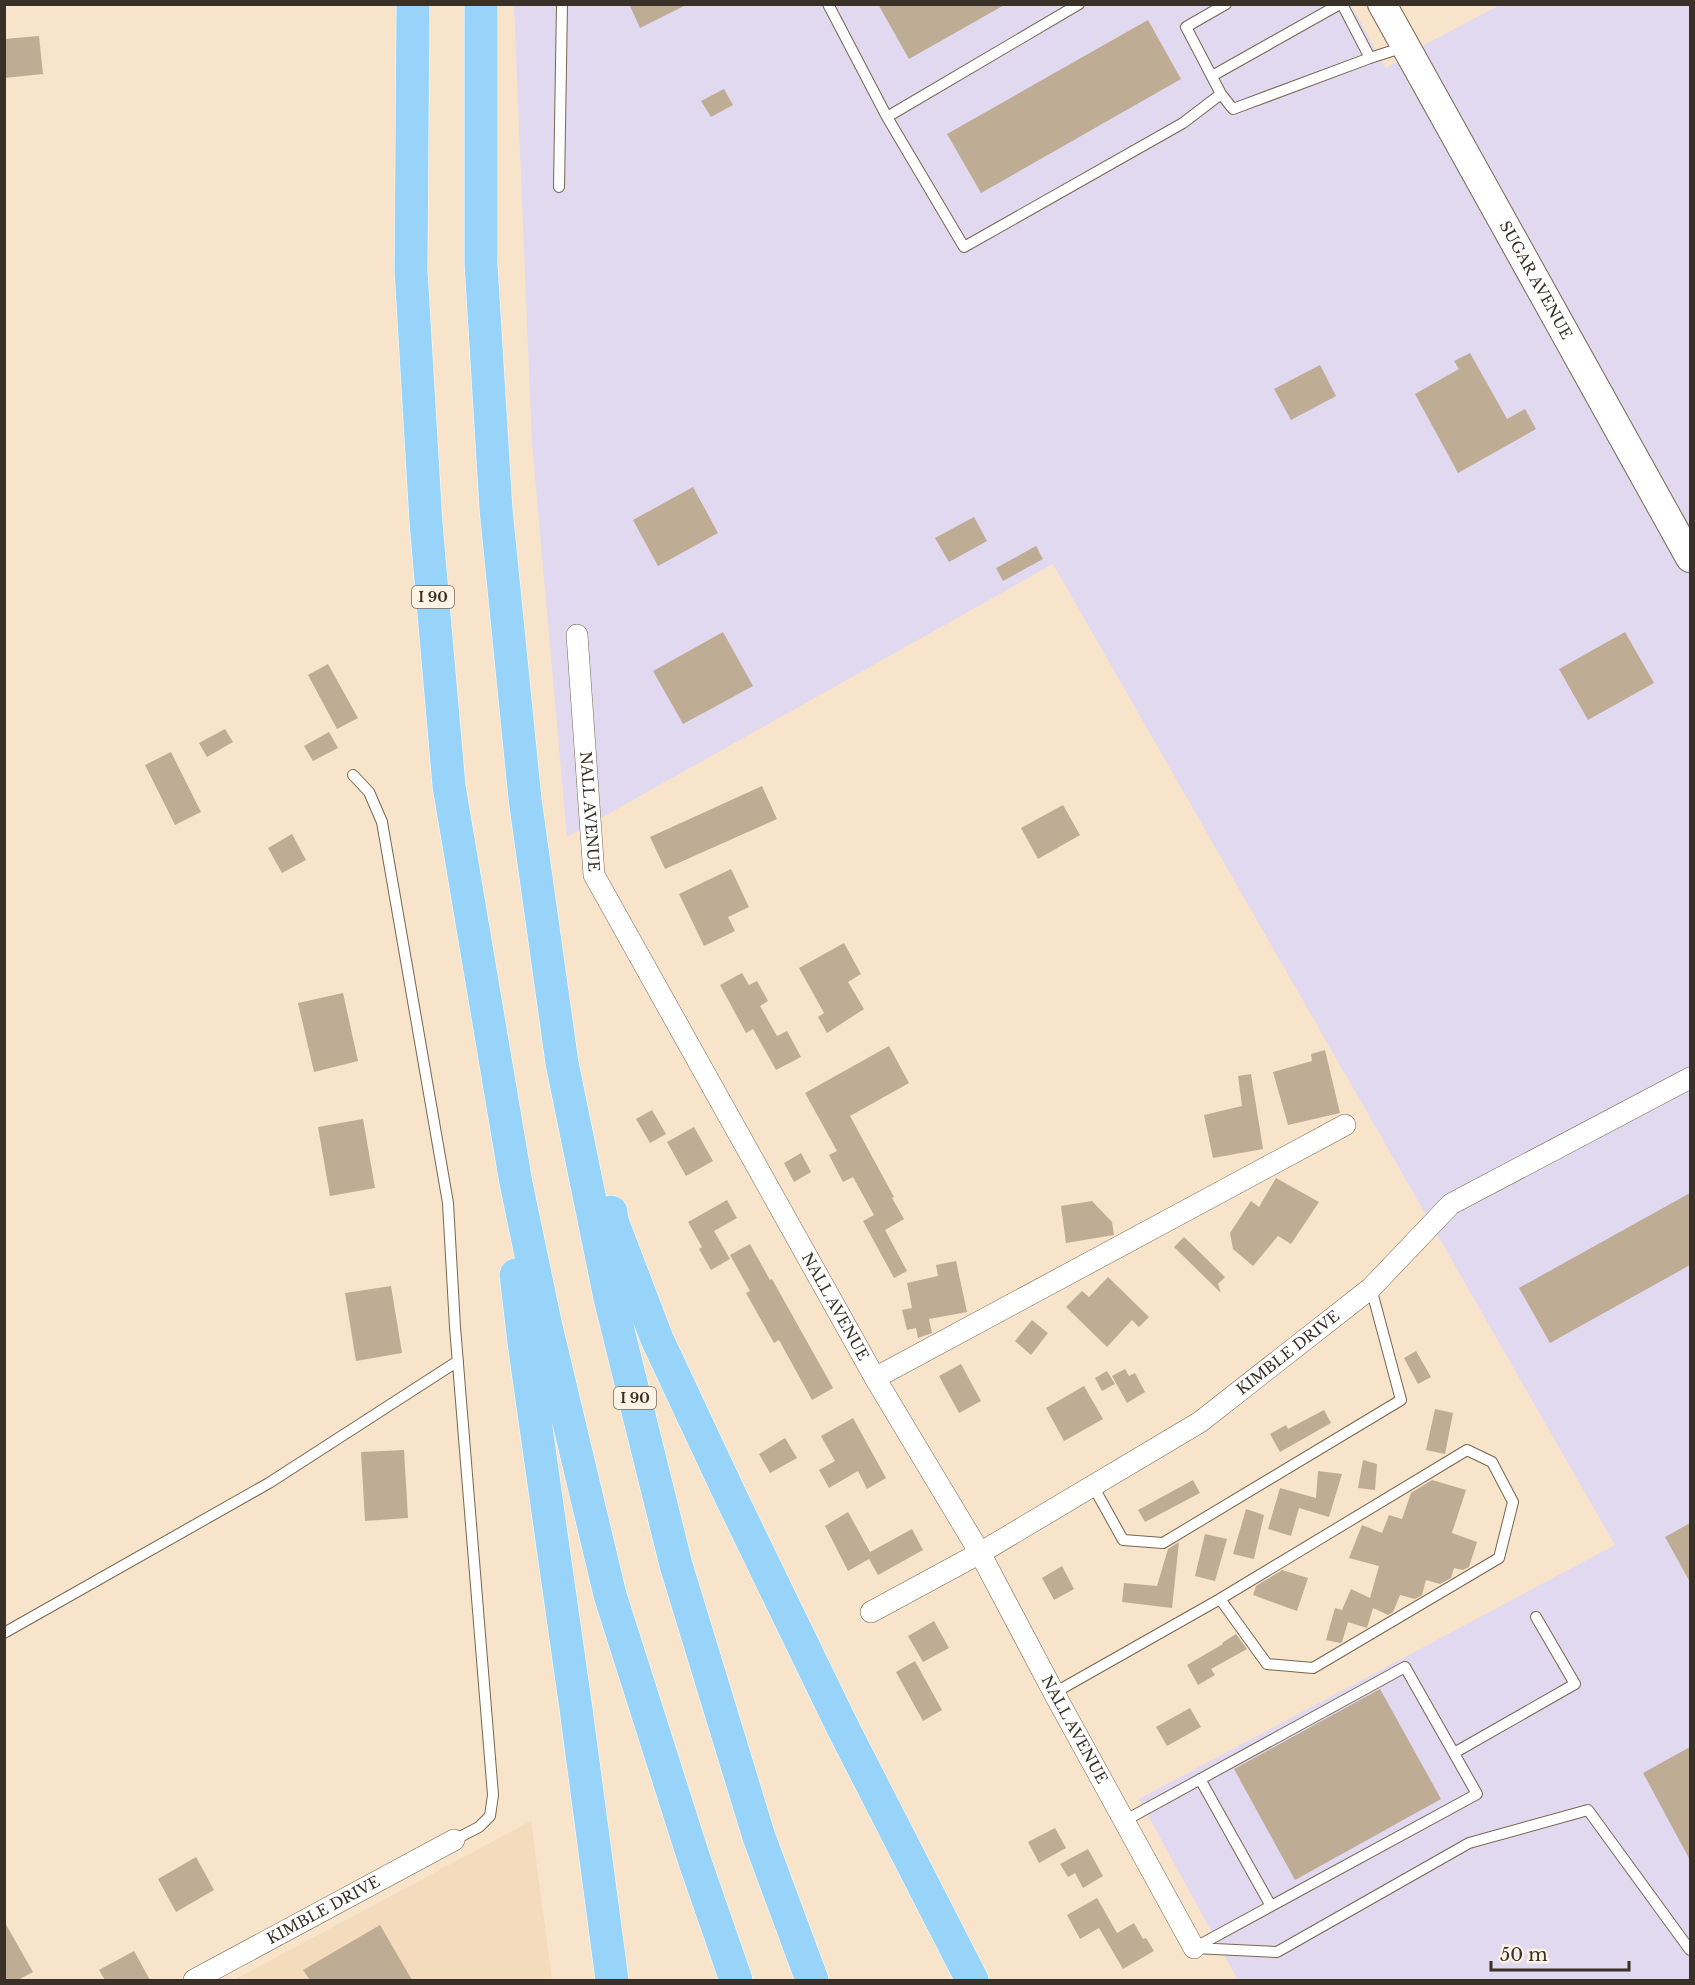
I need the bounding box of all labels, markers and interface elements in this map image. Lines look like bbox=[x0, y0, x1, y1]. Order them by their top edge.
street label: SUGAR AVENUE bbox=[1496, 217, 1577, 343]
road number: I 90 bbox=[412, 586, 454, 608]
street label: NALL AVENUE bbox=[576, 751, 604, 872]
street label: NALL AVENUE bbox=[798, 1249, 873, 1364]
street label: KIMBLE DRIVE bbox=[1233, 1306, 1343, 1399]
road number: I 90 bbox=[614, 1387, 656, 1409]
street label: NALL AVENUE bbox=[1037, 1672, 1112, 1787]
street label: KIMBLE DRIVE bbox=[263, 1872, 383, 1948]
scale bar bbox=[1491, 1934, 1629, 1972]
text: 50 m bbox=[1500, 1944, 1548, 1966]

